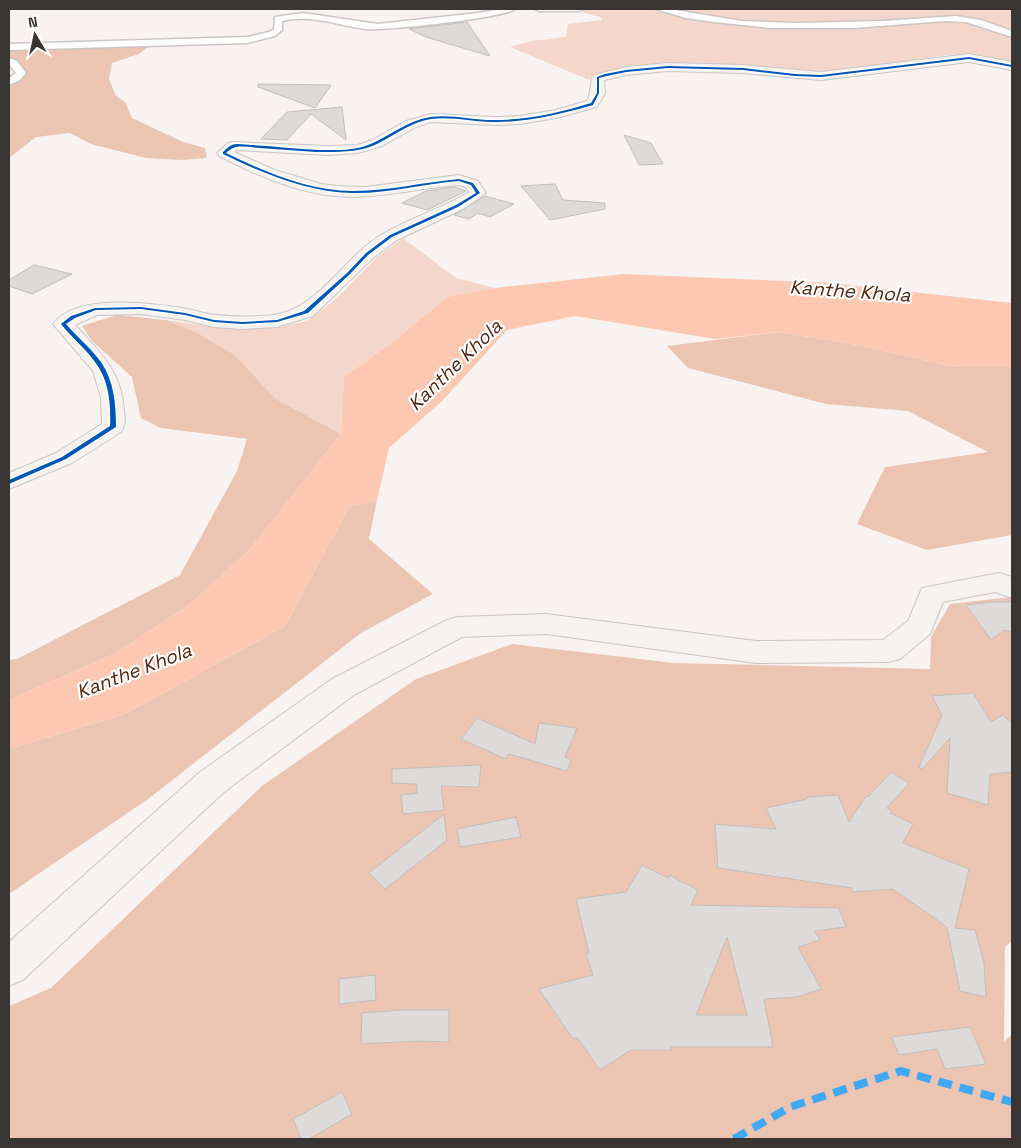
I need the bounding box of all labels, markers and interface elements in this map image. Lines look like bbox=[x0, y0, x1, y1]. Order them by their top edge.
north arrow bbox=[10, 10, 60, 60]
text: N bbox=[27, 13, 39, 32]
water label: Kanthe Khola bbox=[789, 274, 911, 308]
water label: Kanthe Khola bbox=[403, 314, 507, 416]
water label: Kanthe Khola bbox=[73, 638, 195, 704]

